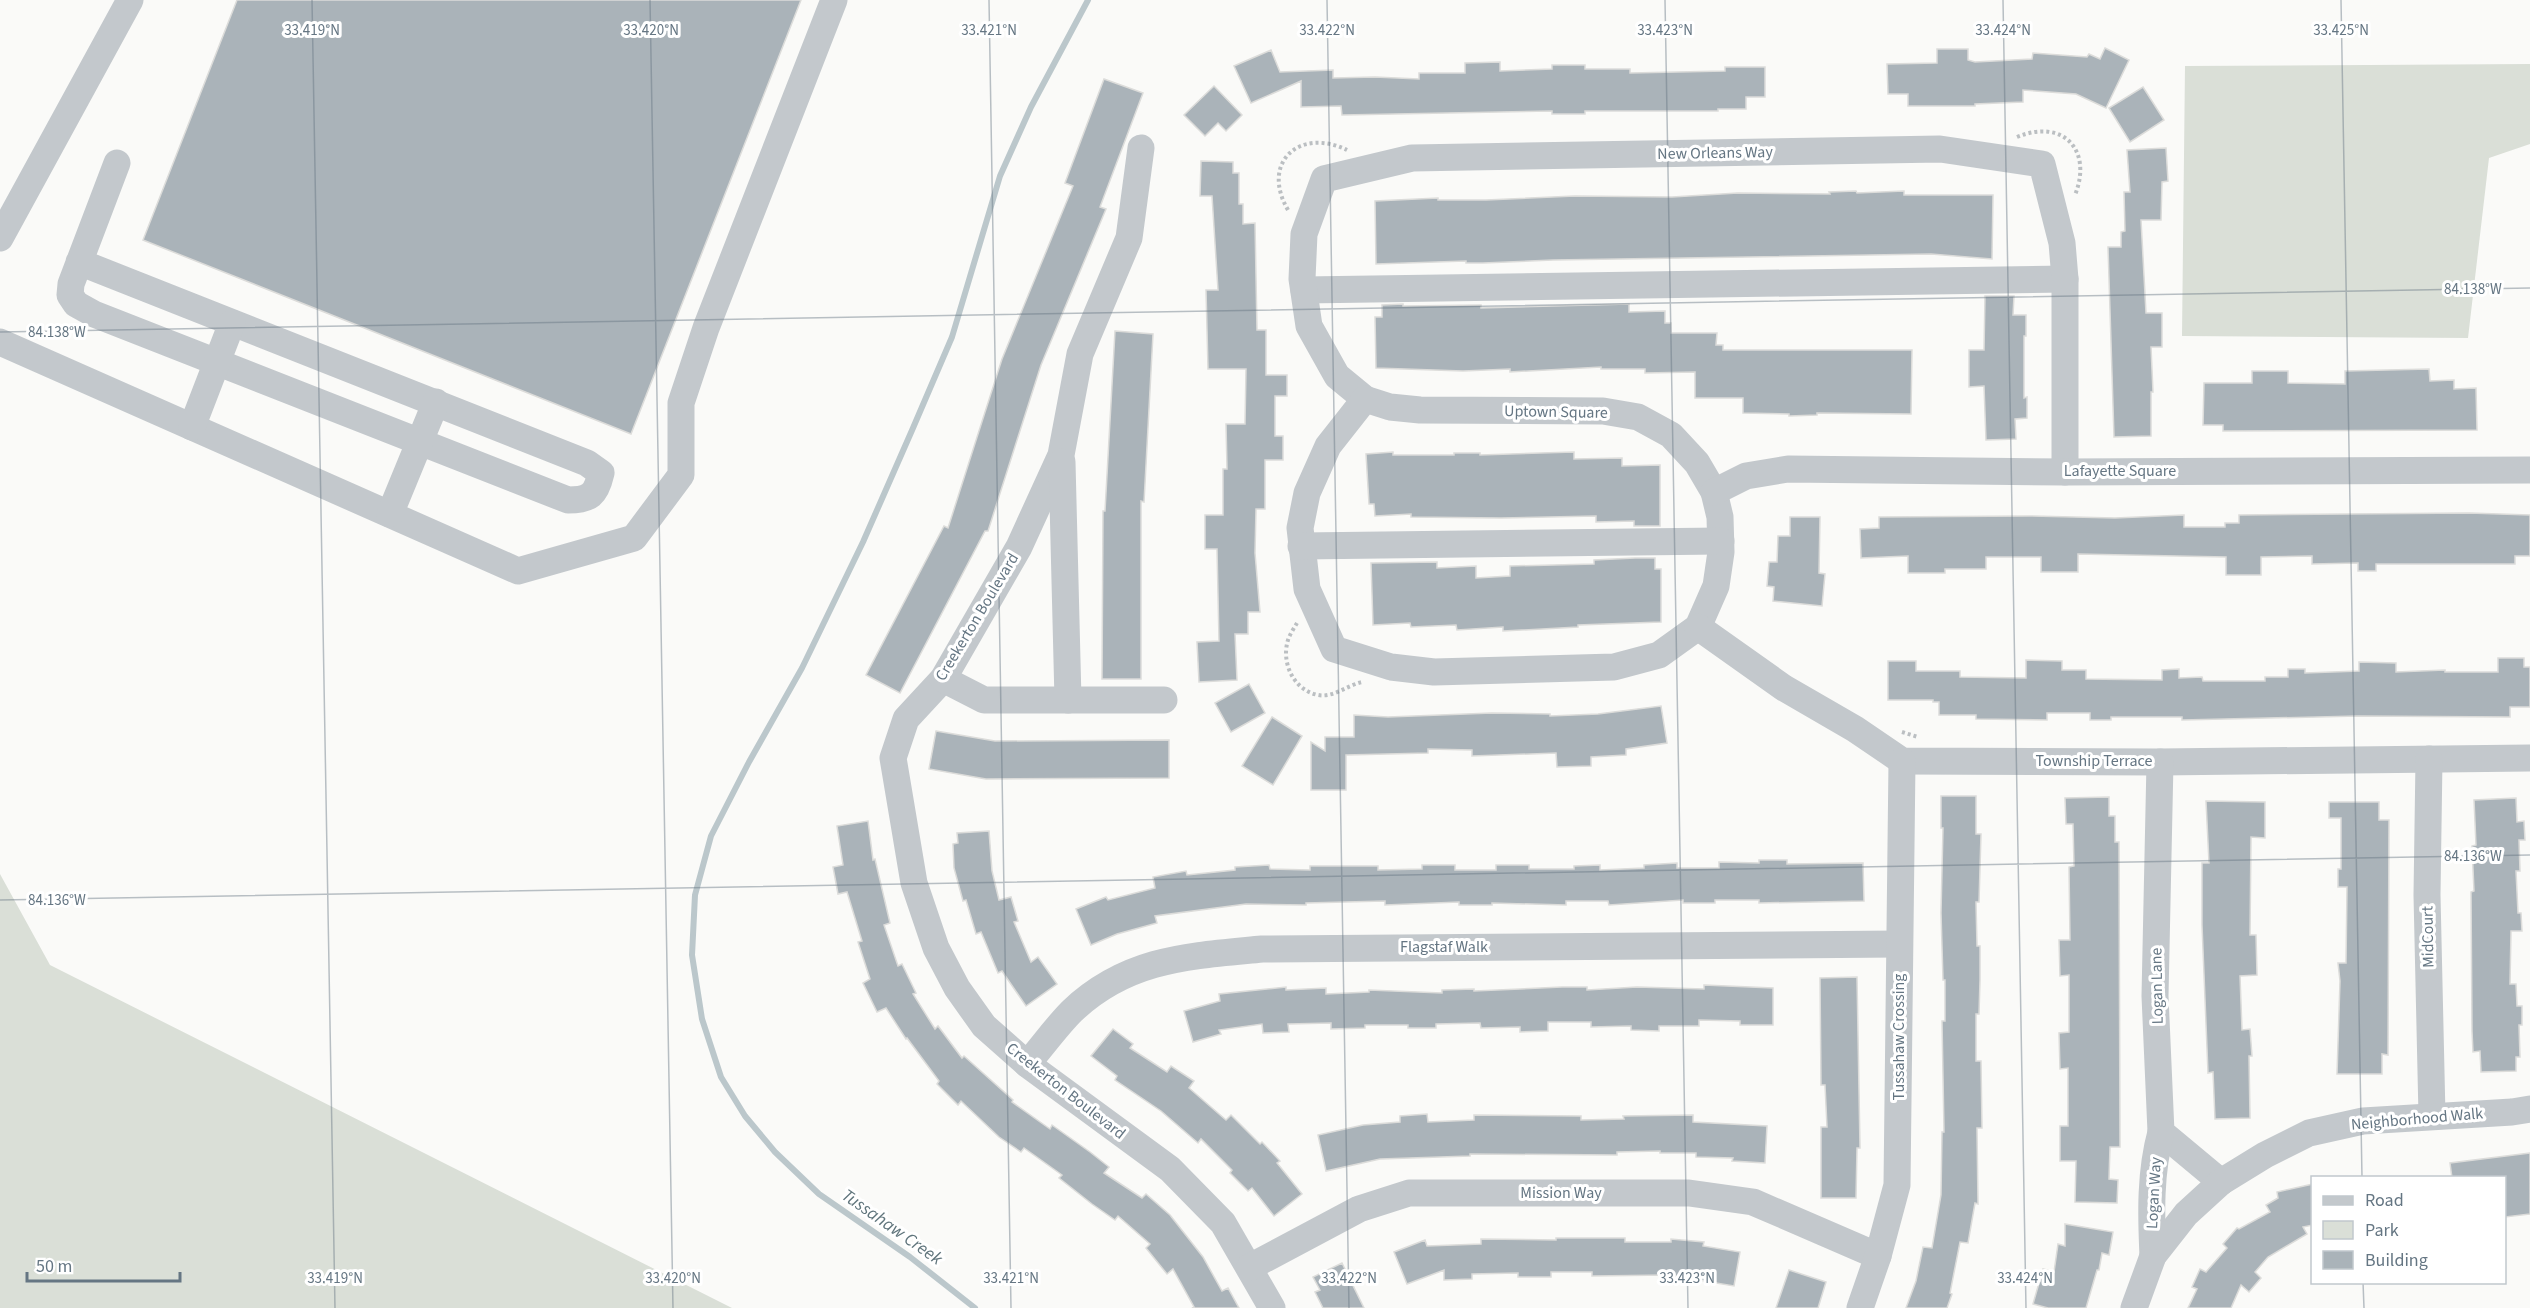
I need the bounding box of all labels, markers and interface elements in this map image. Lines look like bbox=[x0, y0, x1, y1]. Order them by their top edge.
text: 33.419°N bbox=[284, 20, 340, 41]
text: 33.420°N bbox=[623, 20, 679, 41]
text: 33.421°N bbox=[961, 20, 1017, 41]
text: 33.422°N bbox=[1299, 20, 1355, 41]
text: 33.423°N bbox=[1637, 20, 1693, 41]
text: 33.424°N bbox=[1975, 20, 2031, 41]
text: 33.425°N bbox=[2313, 20, 2369, 41]
street label: New Orleans Way bbox=[1657, 141, 1774, 165]
text: 84.138°W bbox=[2444, 279, 2502, 300]
text: 84.138°W bbox=[28, 322, 86, 343]
street label: Uptown Square bbox=[1504, 400, 1608, 424]
street label: Lafayette Square bbox=[2064, 460, 2176, 482]
street label: Creekerton Boulevard bbox=[930, 549, 1024, 685]
street label: Township Terrace bbox=[2036, 750, 2153, 772]
text: 84.136°W bbox=[2444, 846, 2502, 867]
text: 84.136°W bbox=[28, 890, 86, 911]
street label: MidCourt bbox=[2416, 905, 2440, 968]
street label: Flagstaf Walk bbox=[1400, 936, 1488, 958]
street label: Logan Lane bbox=[2145, 947, 2169, 1024]
street label: Tussahaw Crossing bbox=[1888, 974, 1910, 1100]
street label: Creekerton Boulevard bbox=[1002, 1037, 1130, 1145]
street label: Neighborhood Walk bbox=[2350, 1102, 2484, 1136]
street label: Logan Way bbox=[2141, 1156, 2167, 1229]
legend bbox=[2311, 1176, 2506, 1284]
street label: Mission Way bbox=[1520, 1182, 1602, 1204]
water label: Tussahaw Creek bbox=[836, 1183, 948, 1271]
text: Road bbox=[2365, 1188, 2404, 1213]
text: Park bbox=[2365, 1218, 2399, 1243]
scale bar bbox=[27, 1245, 180, 1283]
text: Building bbox=[2365, 1248, 2428, 1273]
text: 50 m bbox=[36, 1254, 72, 1279]
text: 33.419°N bbox=[307, 1268, 363, 1289]
text: 33.420°N bbox=[645, 1268, 701, 1289]
text: 33.421°N bbox=[983, 1268, 1039, 1289]
text: 33.422°N bbox=[1321, 1268, 1377, 1289]
text: 33.423°N bbox=[1659, 1268, 1715, 1289]
text: 33.424°N bbox=[1997, 1268, 2053, 1289]

